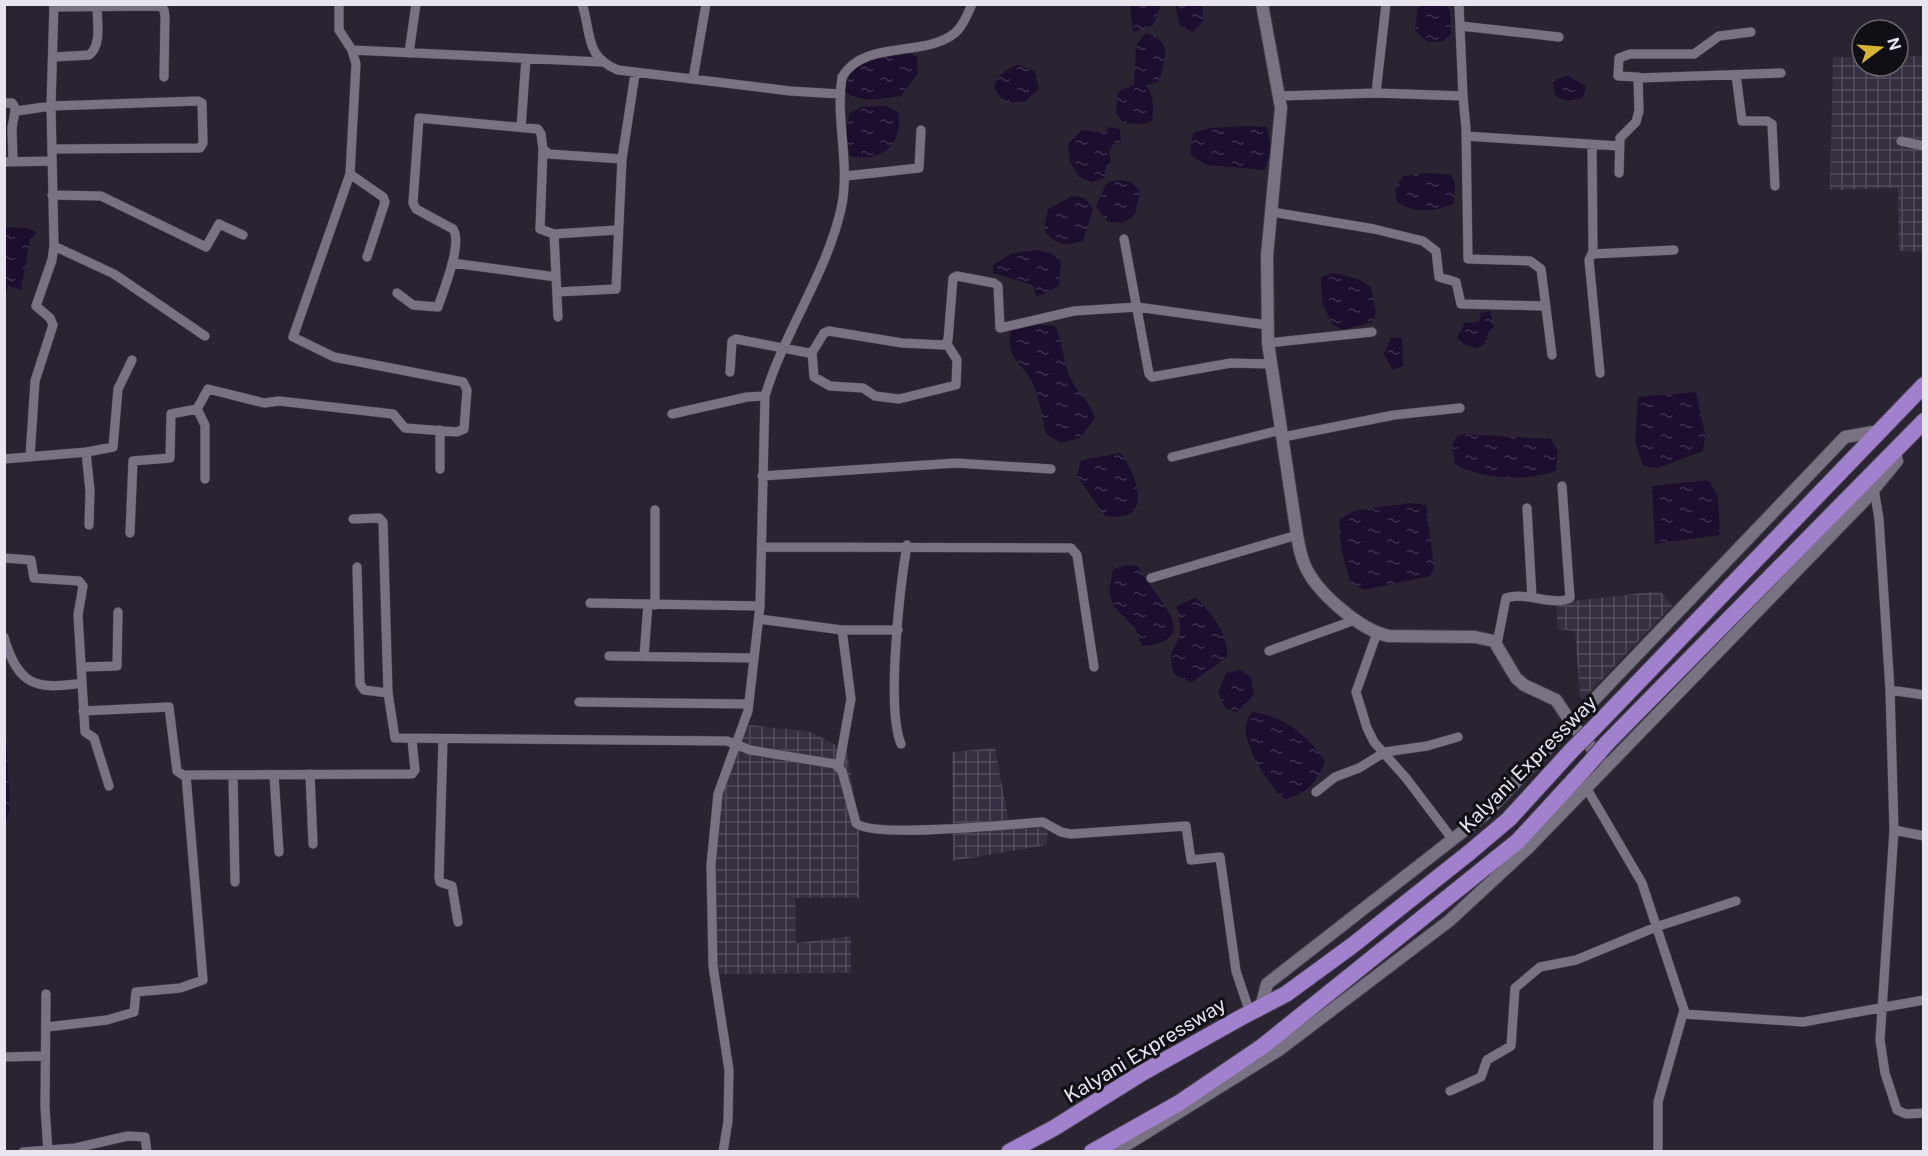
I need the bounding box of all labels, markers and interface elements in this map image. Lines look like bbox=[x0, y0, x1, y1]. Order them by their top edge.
north arrow bbox=[1850, 18, 1910, 78]
text: N bbox=[1883, 35, 1905, 53]
street label: Kalyani Expressway bbox=[1454, 690, 1602, 838]
street label: Kalyani Expressway bbox=[1060, 992, 1230, 1108]

